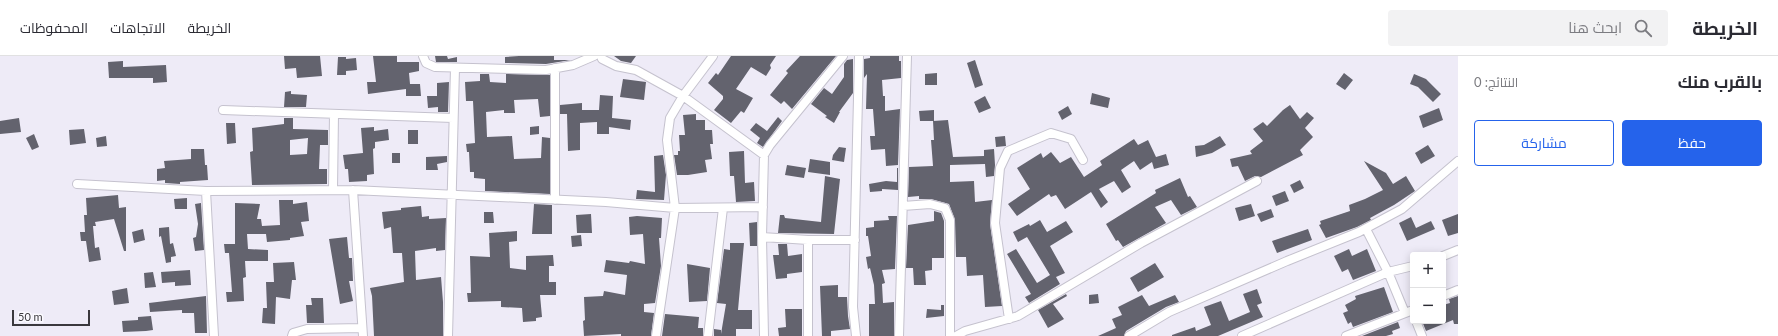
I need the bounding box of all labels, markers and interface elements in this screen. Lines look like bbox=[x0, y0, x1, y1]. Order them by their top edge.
search box bbox=[1388, 10, 1668, 46]
text: الخريطة bbox=[1692, 16, 1758, 39]
icon: search bbox=[1632, 17, 1654, 39]
text: ابحث هنا bbox=[1568, 18, 1622, 36]
text: المحفوظات bbox=[20, 19, 88, 36]
text: الاتجاهات bbox=[110, 19, 166, 36]
text: الخريطة bbox=[188, 19, 231, 36]
text: بالقرب منك bbox=[1678, 71, 1762, 92]
text: النتائج: 0 bbox=[1474, 74, 1518, 90]
button: مشاركة bbox=[1474, 120, 1614, 166]
button: حفظ bbox=[1622, 120, 1762, 166]
map controls bbox=[1410, 252, 1446, 324]
button: + bbox=[1410, 252, 1446, 288]
button: − bbox=[1410, 288, 1446, 324]
scale bar bbox=[12, 308, 90, 327]
text: 50 m bbox=[18, 310, 43, 323]

